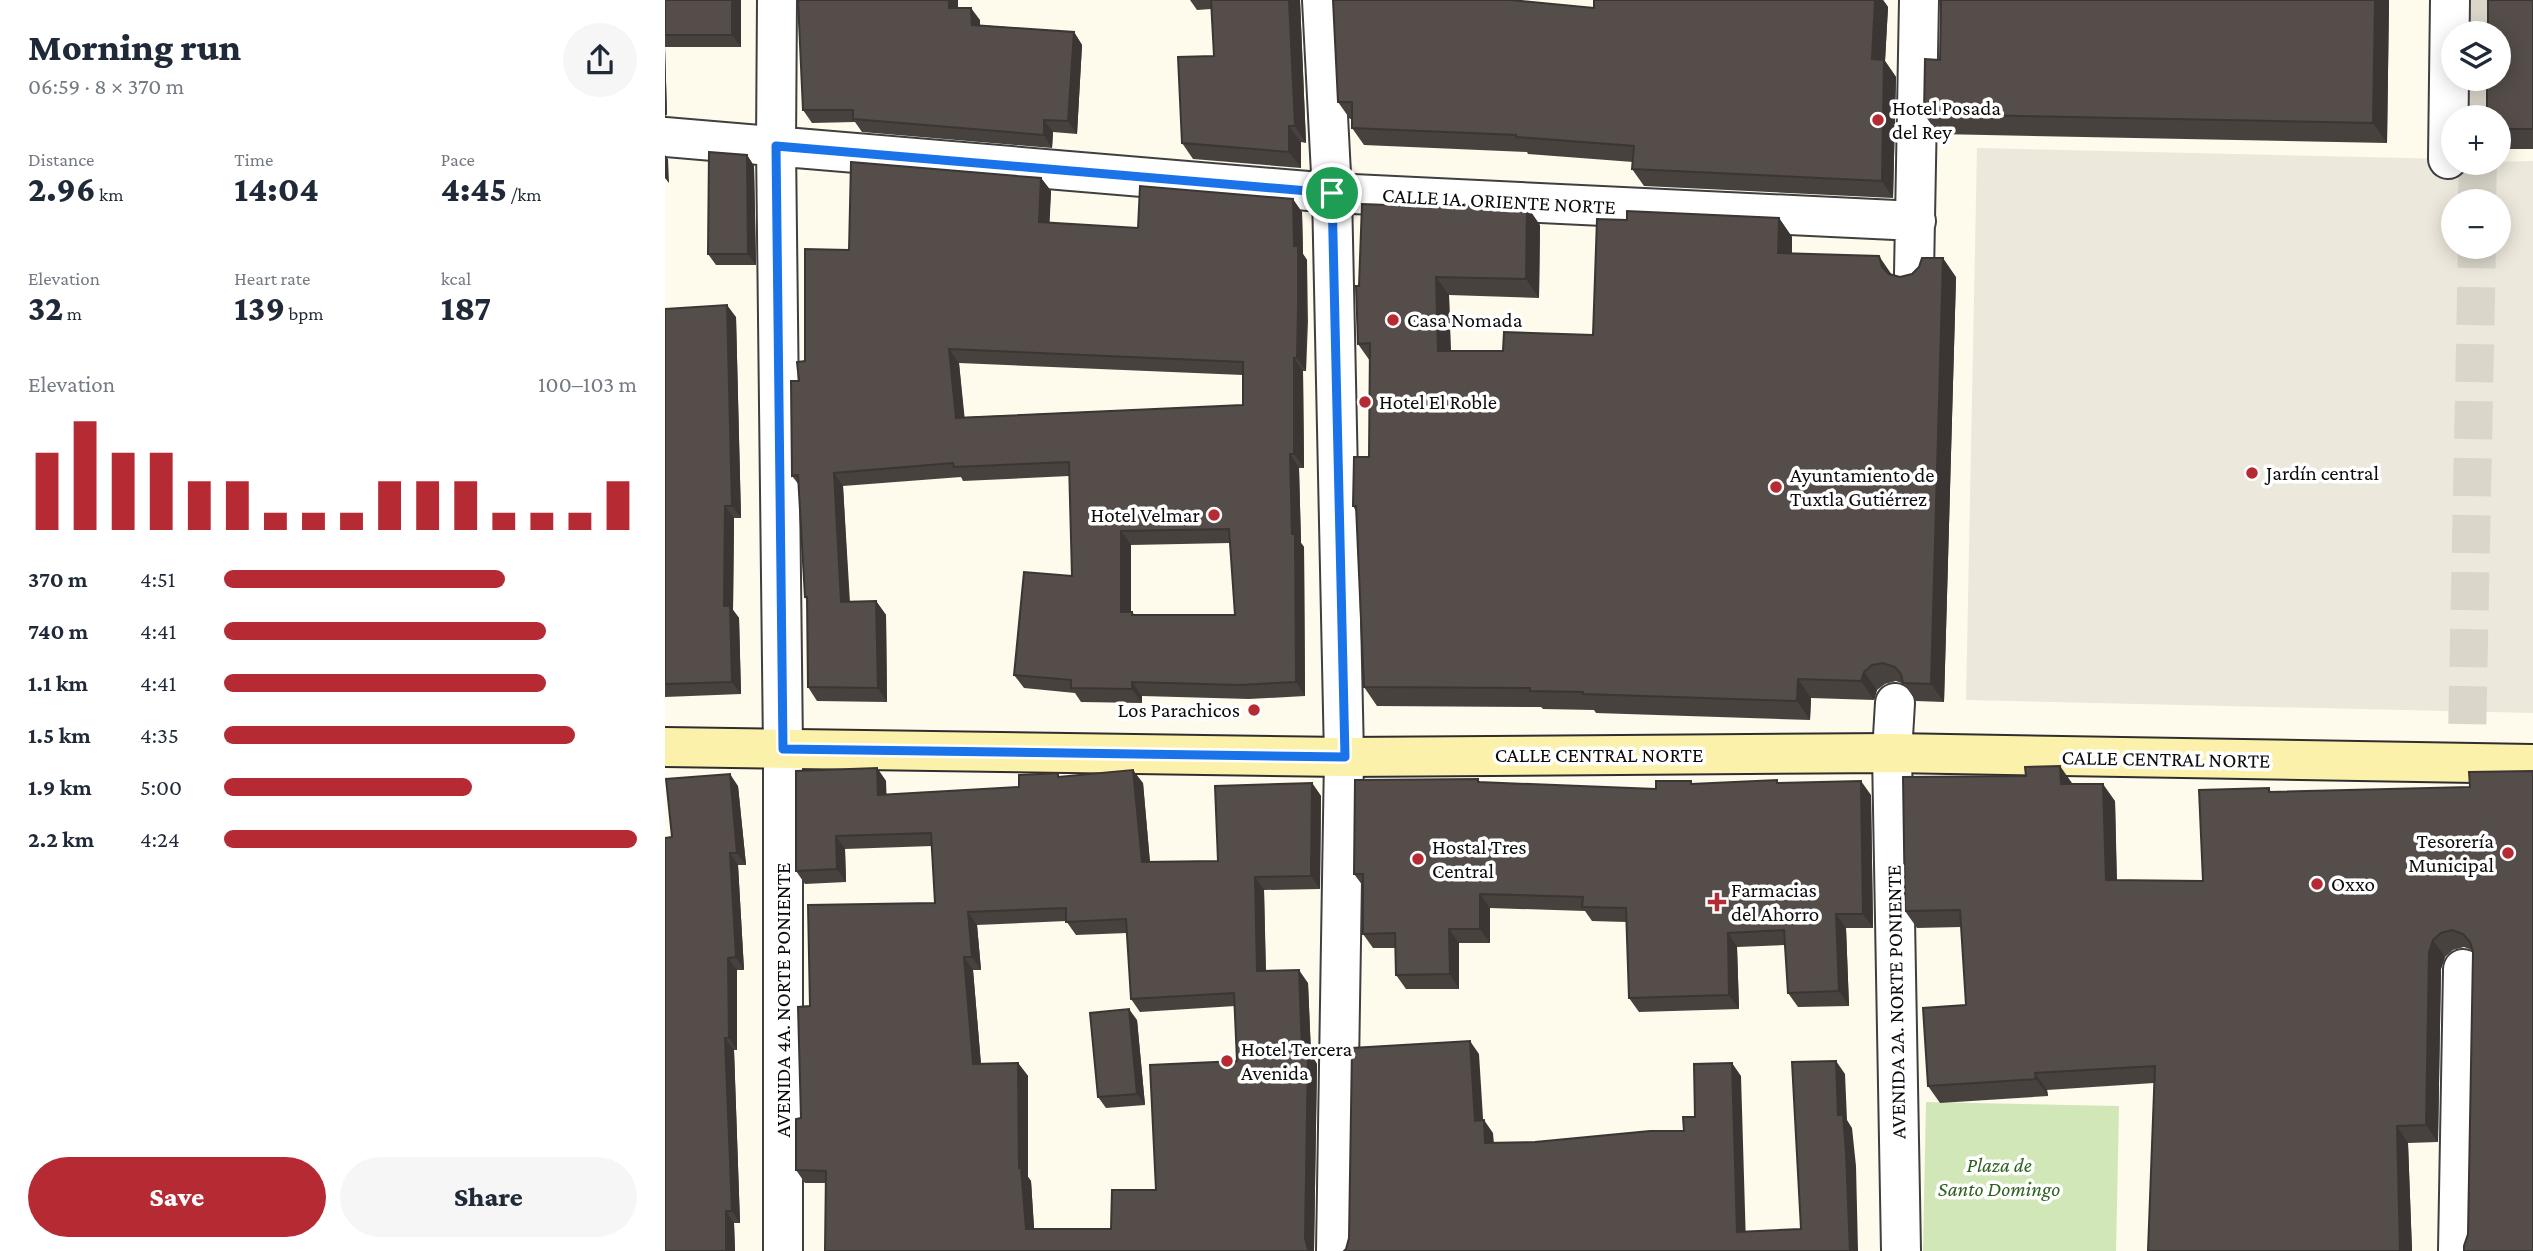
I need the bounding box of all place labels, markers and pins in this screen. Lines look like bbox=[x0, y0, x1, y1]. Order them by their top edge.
place label: Hotel Posada del Rey bbox=[1892, 96, 2001, 144]
marker: Hotel Posada del Rey bbox=[1870, 112, 1886, 128]
pin bbox=[1302, 163, 1362, 223]
place label: Casa Nomada bbox=[1407, 308, 1523, 332]
marker: Casa Nomada bbox=[1385, 312, 1401, 328]
place label: Hotel El Roble bbox=[1379, 390, 1497, 414]
marker: Hotel El Roble bbox=[1357, 394, 1373, 410]
place label: Jardín central bbox=[2264, 461, 2379, 485]
place label: Ayuntamiento de Tuxtla Gutiérrez bbox=[1790, 463, 1935, 511]
marker: Jardín central bbox=[2244, 465, 2260, 481]
marker: Ayuntamiento de Tuxtla Gutiérrez bbox=[1768, 479, 1784, 495]
place label: Hotel Velmar bbox=[1090, 503, 1201, 527]
marker: Hotel Velmar bbox=[1206, 507, 1222, 523]
place label: Los Parachicos bbox=[1118, 698, 1240, 722]
marker: Los Parachicos bbox=[1246, 702, 1262, 718]
place label: Tesorería Municipal bbox=[2408, 829, 2494, 877]
place label: Hostal Tres Central bbox=[1432, 835, 1526, 883]
marker: Tesorería Municipal bbox=[2500, 845, 2516, 861]
marker: Hostal Tres Central bbox=[1410, 851, 1426, 867]
place label: Oxxo bbox=[2331, 872, 2375, 896]
marker: Oxxo bbox=[2309, 876, 2325, 892]
place label: Farmacias del Ahorro bbox=[1731, 878, 1819, 926]
marker: Farmacias del Ahorro bbox=[1709, 894, 1725, 910]
place label: Hotel Tercera Avenida bbox=[1241, 1037, 1352, 1085]
marker: Hotel Tercera Avenida bbox=[1219, 1053, 1235, 1069]

